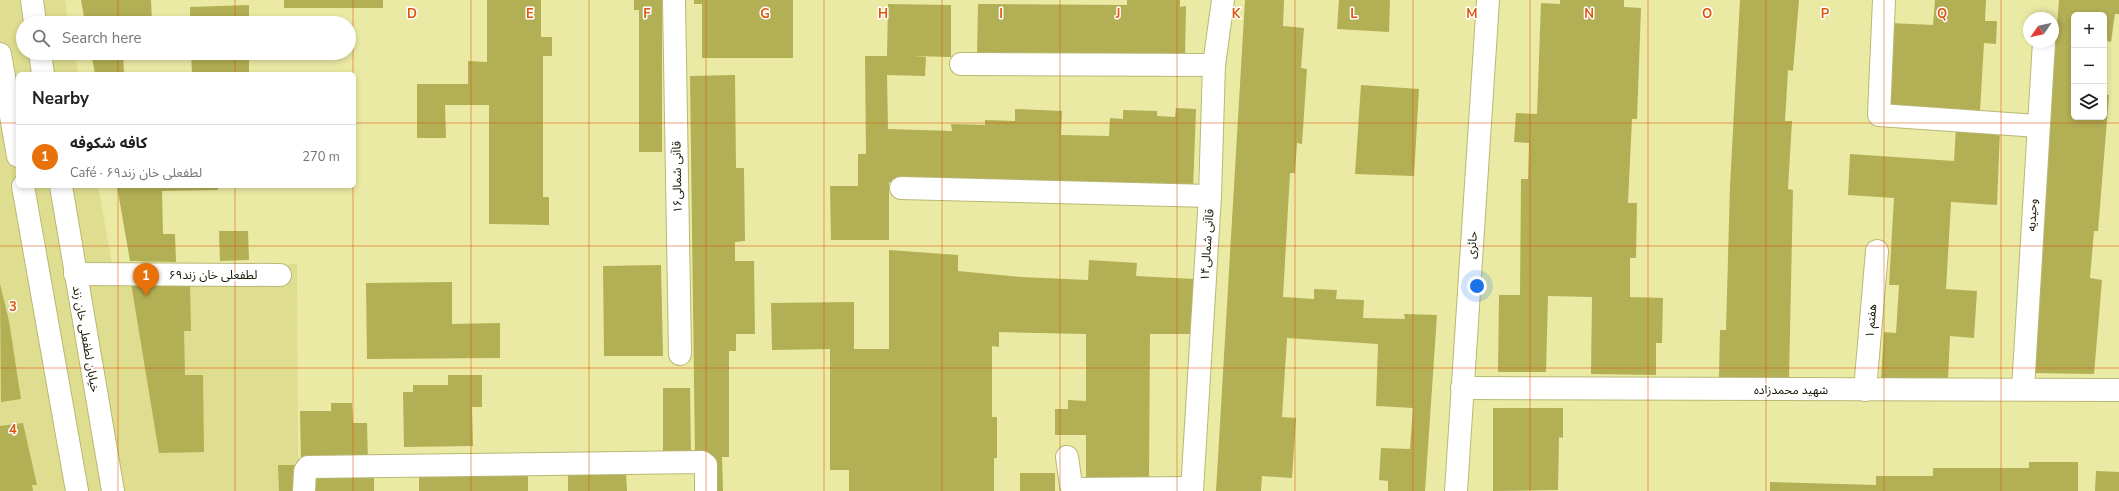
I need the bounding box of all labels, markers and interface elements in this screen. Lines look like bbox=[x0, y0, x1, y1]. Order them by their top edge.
text: D bbox=[407, 5, 417, 23]
text: E bbox=[526, 5, 534, 23]
text: F bbox=[643, 5, 651, 23]
text: G bbox=[760, 5, 770, 23]
text: H bbox=[878, 5, 888, 23]
text: I bbox=[999, 5, 1003, 23]
text: J bbox=[1115, 5, 1120, 23]
text: K bbox=[1232, 5, 1241, 23]
text: L bbox=[1350, 5, 1358, 23]
text: M bbox=[1466, 5, 1478, 23]
text: N bbox=[1584, 5, 1594, 23]
text: O bbox=[1702, 5, 1712, 23]
text: P bbox=[1821, 5, 1830, 23]
text: Q bbox=[1937, 5, 1947, 23]
north arrow bbox=[2023, 12, 2059, 48]
map controls bbox=[2071, 12, 2107, 120]
button: + bbox=[2071, 12, 2107, 48]
search box bbox=[16, 16, 356, 60]
icon: search bbox=[30, 27, 52, 49]
text: Search here bbox=[62, 28, 142, 48]
button: − bbox=[2071, 48, 2107, 84]
button: layers bbox=[2071, 84, 2107, 120]
text: Nearby bbox=[32, 87, 89, 110]
text: کافه شکوفه bbox=[70, 133, 147, 153]
street label: قاآنی شمالی۱۶ bbox=[668, 141, 686, 213]
text: 1 bbox=[41, 148, 49, 166]
text: 270 m bbox=[302, 148, 340, 166]
text: Café · لطفعلی خان زند۶۹ bbox=[70, 164, 202, 182]
street label: وحیدیه bbox=[2023, 198, 2041, 232]
street label: قاآنی شمالی۱۴ bbox=[1196, 208, 1218, 282]
street label: حائری bbox=[1463, 231, 1481, 259]
pin: 1 bbox=[133, 263, 159, 296]
street label: لطفعلی خان زند۶۹ bbox=[169, 267, 257, 283]
your location bbox=[1467, 276, 1487, 296]
street label: خیابان لطفعلی خان زند bbox=[69, 284, 103, 394]
text: 3 bbox=[9, 298, 17, 316]
street label: هفتم ۱ bbox=[1862, 303, 1881, 339]
street label: شهید محمدزاده bbox=[1754, 382, 1828, 398]
text: 4 bbox=[9, 421, 17, 439]

